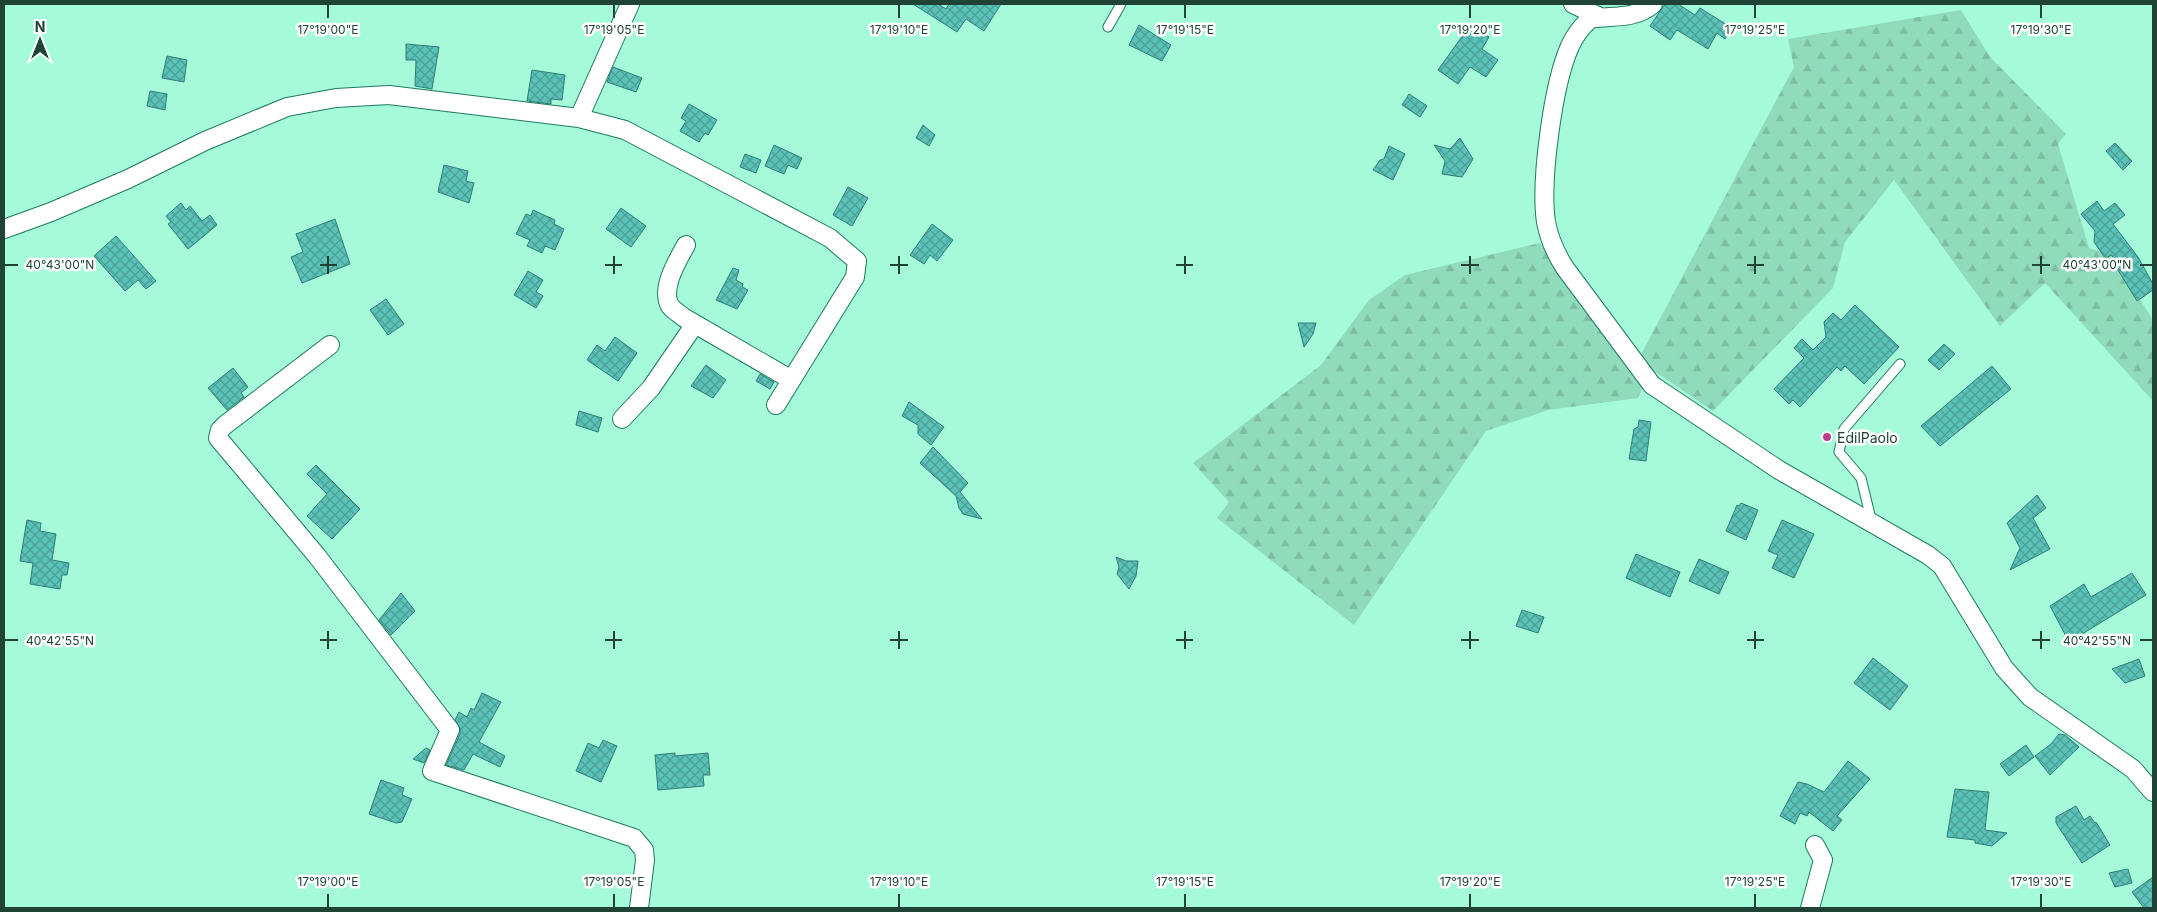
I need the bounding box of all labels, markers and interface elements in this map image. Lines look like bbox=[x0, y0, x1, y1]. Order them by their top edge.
north arrow bbox=[15, 15, 65, 65]
text: N bbox=[35, 18, 45, 35]
text: 17°19'00"E bbox=[297, 22, 359, 37]
text: 17°19'05"E bbox=[584, 22, 644, 37]
text: 17°19'10"E bbox=[870, 22, 928, 37]
text: 17°19'15"E bbox=[1156, 22, 1214, 37]
text: 17°19'20"E bbox=[1440, 22, 1500, 37]
text: 17°19'25"E bbox=[1725, 22, 1785, 37]
text: 17°19'30"E bbox=[2011, 22, 2071, 37]
text: 40°43'00"N bbox=[26, 257, 94, 272]
text: 40°43'00"N bbox=[2063, 257, 2131, 272]
place label: EdilPaolo bbox=[1837, 429, 1898, 446]
marker: EdilPaolo bbox=[1821, 431, 1833, 443]
text: 40°42'55"N bbox=[26, 633, 94, 648]
text: 40°42'55"N bbox=[2063, 633, 2131, 648]
text: 17°19'00"E bbox=[297, 874, 359, 889]
text: 17°19'05"E bbox=[584, 874, 644, 889]
text: 17°19'10"E bbox=[870, 874, 928, 889]
text: 17°19'15"E bbox=[1156, 874, 1214, 889]
text: 17°19'20"E bbox=[1440, 874, 1500, 889]
text: 17°19'25"E bbox=[1725, 874, 1785, 889]
text: 17°19'30"E bbox=[2011, 874, 2071, 889]

